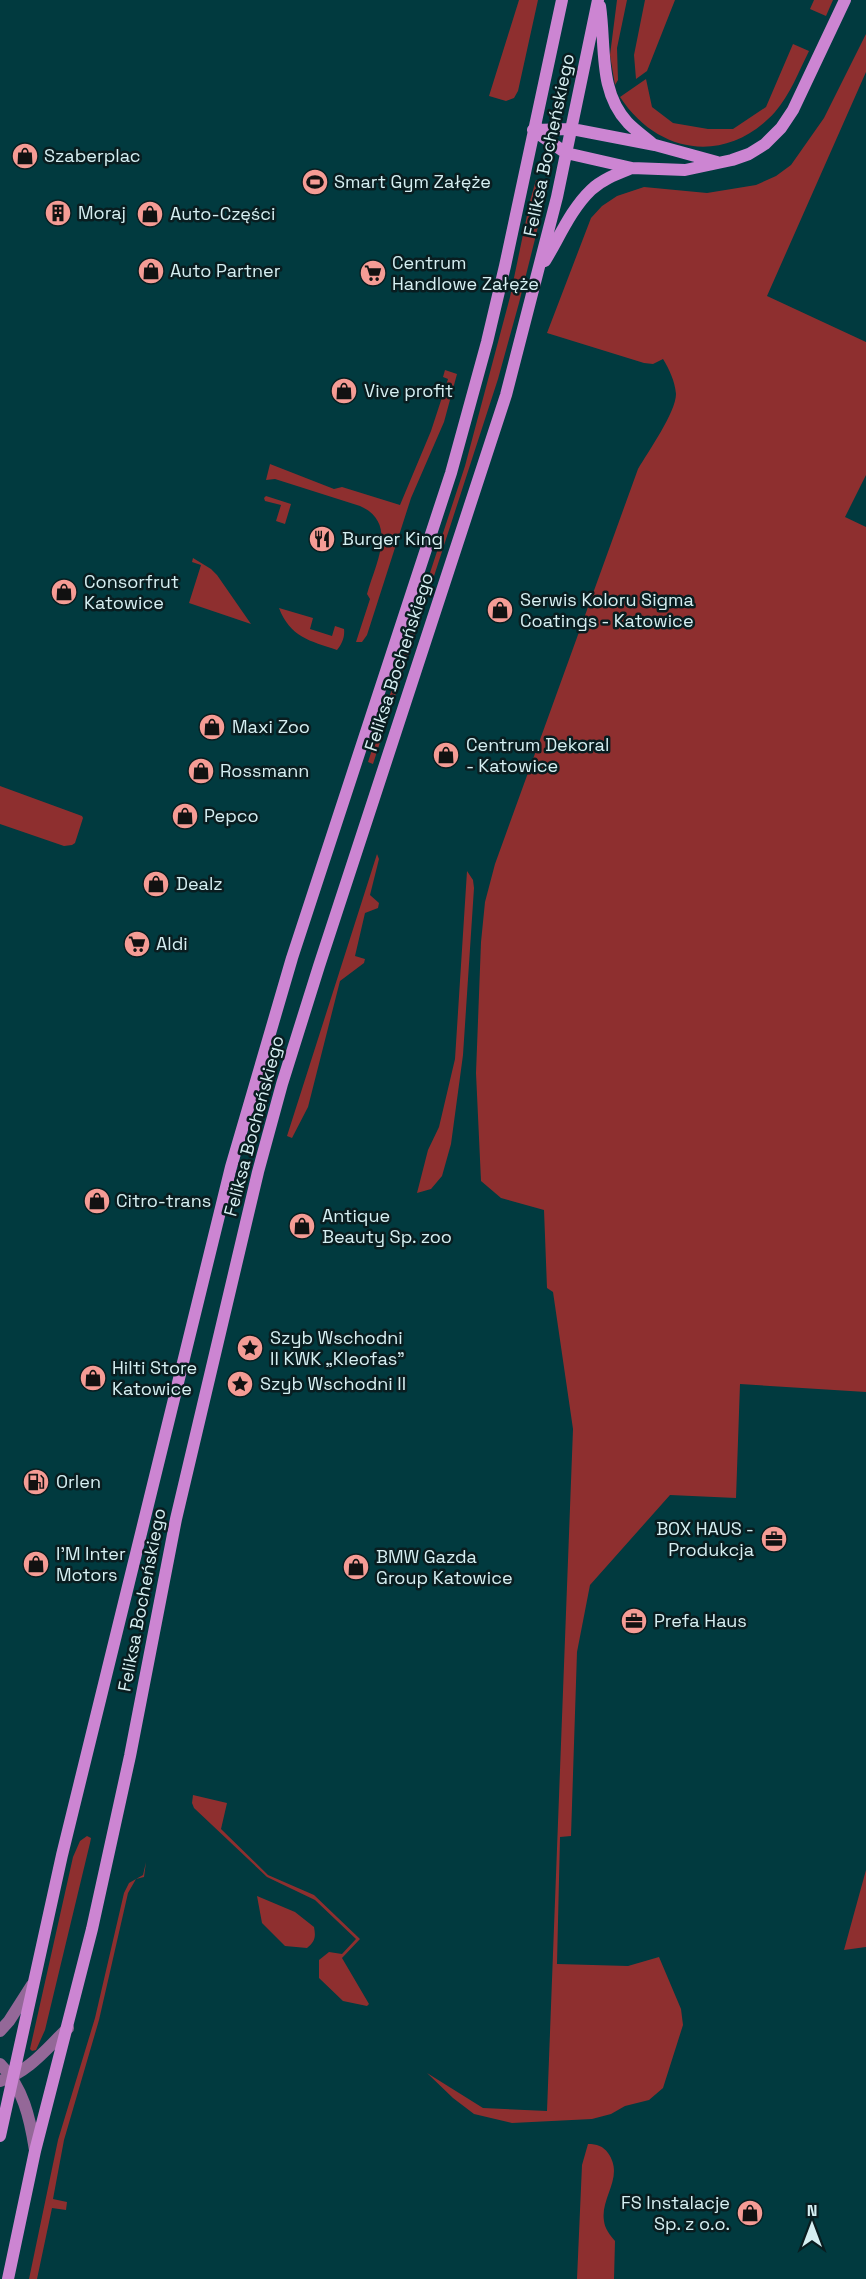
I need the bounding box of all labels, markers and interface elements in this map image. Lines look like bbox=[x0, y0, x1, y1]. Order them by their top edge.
street label: Feliksa Bocheńskiego bbox=[518, 51, 579, 238]
shop icon: Szaberplac bbox=[10, 141, 40, 171]
place label: Szaberplac bbox=[44, 144, 141, 167]
sports icon: Smart Gym Załęże bbox=[300, 167, 330, 197]
place label: Smart Gym Załęże bbox=[334, 170, 491, 193]
building icon: Moraj bbox=[43, 198, 73, 228]
shop icon: Auto-Części bbox=[135, 199, 165, 229]
place label: Moraj bbox=[78, 201, 126, 224]
place label: Auto-Części bbox=[170, 202, 276, 225]
place label: Centrum Handlowe Załęże bbox=[392, 251, 539, 295]
shop icon: Auto Partner bbox=[136, 256, 166, 286]
supermarket icon: Centrum Handlowe Załęże bbox=[358, 258, 388, 288]
place label: Auto Partner bbox=[170, 259, 281, 282]
shop icon: Vive profit bbox=[329, 376, 359, 406]
place label: Vive profit bbox=[364, 379, 453, 402]
restaurant icon: Burger King bbox=[307, 524, 337, 554]
place label: Burger King bbox=[342, 527, 443, 550]
place label: Consorfrut Katowice bbox=[84, 570, 179, 614]
street label: Feliksa Bocheńskiego bbox=[359, 570, 438, 754]
shop icon: Consorfrut Katowice bbox=[49, 577, 79, 607]
place label: Serwis Koloru Sigma Coatings - Katowice bbox=[520, 588, 694, 632]
shop icon: Serwis Koloru Sigma Coatings - Katowice bbox=[485, 595, 515, 625]
shop icon: Maxi Zoo bbox=[197, 712, 227, 742]
place label: Maxi Zoo bbox=[232, 715, 310, 738]
place label: Centrum Dekoral - Katowice bbox=[466, 733, 609, 777]
shop icon: Centrum Dekoral - Katowice bbox=[431, 740, 461, 770]
shop icon: Rossmann bbox=[186, 756, 216, 786]
place label: Rossmann bbox=[220, 759, 309, 782]
shop icon: Pepco bbox=[170, 801, 200, 831]
place label: Pepco bbox=[204, 804, 259, 827]
shop icon: Dealz bbox=[141, 869, 171, 899]
place label: Dealz bbox=[176, 872, 223, 895]
supermarket icon: Aldi bbox=[122, 929, 152, 959]
place label: Aldi bbox=[156, 932, 188, 955]
street label: Feliksa Bocheńskiego bbox=[218, 1033, 289, 1219]
shop icon: Citro-trans bbox=[82, 1186, 112, 1216]
place label: Citro-trans bbox=[116, 1189, 211, 1212]
place label: Antique Beauty Sp. zoo bbox=[322, 1204, 452, 1248]
shop icon: Antique Beauty Sp. zoo bbox=[287, 1211, 317, 1241]
place label: Szyb Wschodni II KWK „Kleofas” bbox=[270, 1326, 405, 1370]
place icon: Szyb Wschodni II KWK „Kleofas” bbox=[235, 1333, 265, 1363]
place label: Hilti Store Katowice bbox=[112, 1356, 197, 1400]
shop icon: Hilti Store Katowice bbox=[78, 1363, 108, 1393]
place icon: Szyb Wschodni II bbox=[225, 1369, 255, 1399]
place label: Szyb Wschodni II bbox=[260, 1372, 406, 1395]
fuel station icon: Orlen bbox=[21, 1467, 51, 1497]
place label: Orlen bbox=[56, 1470, 101, 1493]
street label: Feliksa Bocheńskiego bbox=[112, 1506, 171, 1694]
place label: BOX HAUS - Produkcja bbox=[656, 1517, 754, 1561]
office icon: BOX HAUS - Produkcja bbox=[759, 1524, 789, 1554]
place label: I'M Inter Motors bbox=[56, 1542, 126, 1586]
place label: BMW Gazda Group Katowice bbox=[376, 1545, 513, 1589]
shop icon: I'M Inter Motors bbox=[21, 1549, 51, 1579]
shop icon: BMW Gazda Group Katowice bbox=[341, 1552, 371, 1582]
office icon: Prefa Haus bbox=[619, 1606, 649, 1636]
place label: Prefa Haus bbox=[654, 1609, 747, 1632]
place label: FS Instalacje Sp. z o.o. bbox=[621, 2191, 730, 2235]
north arrow bbox=[782, 2195, 842, 2255]
shop icon: FS Instalacje Sp. z o.o. bbox=[735, 2198, 765, 2228]
text: N bbox=[807, 2200, 817, 2221]

